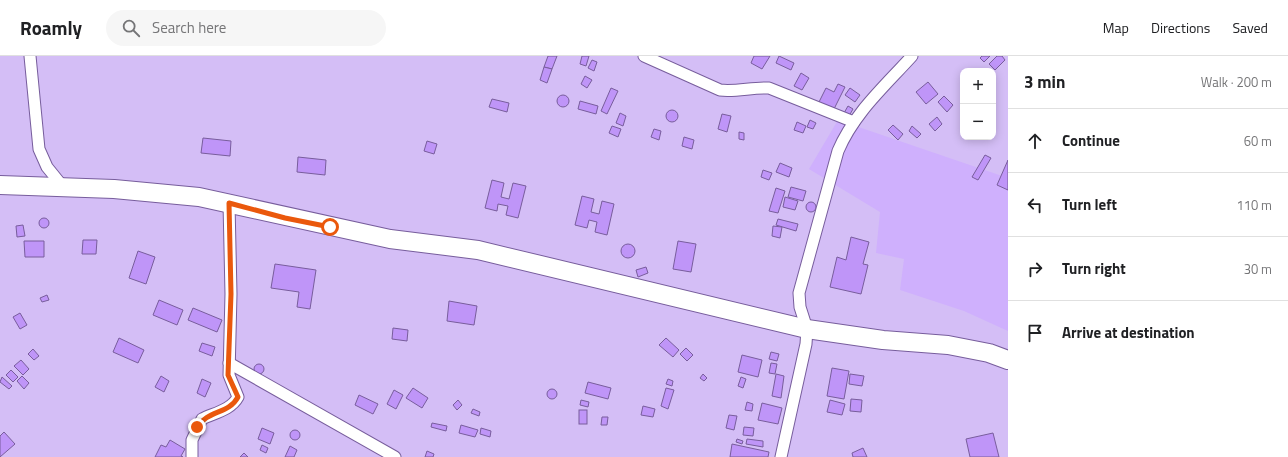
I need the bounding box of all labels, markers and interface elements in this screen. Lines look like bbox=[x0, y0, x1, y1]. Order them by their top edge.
search box bbox=[106, 10, 386, 46]
text: Roamly bbox=[20, 13, 82, 42]
text: Search here bbox=[152, 16, 226, 39]
icon: search bbox=[120, 17, 142, 39]
text: Map bbox=[1103, 17, 1129, 38]
text: Directions bbox=[1151, 17, 1210, 38]
text: Saved bbox=[1232, 17, 1268, 38]
map controls bbox=[960, 68, 996, 140]
button: + bbox=[960, 68, 996, 104]
text: 3 min bbox=[1024, 69, 1065, 95]
text: Walk · 200 m bbox=[1201, 72, 1272, 92]
button: − bbox=[960, 104, 996, 140]
text: Continue bbox=[1062, 129, 1120, 152]
icon: ahead bbox=[1024, 130, 1046, 152]
text: 60 m bbox=[1244, 131, 1272, 151]
text: Turn left bbox=[1062, 193, 1117, 216]
icon: left bbox=[1024, 194, 1046, 216]
text: 110 m bbox=[1236, 195, 1272, 215]
route start bbox=[321, 218, 339, 236]
text: Turn right bbox=[1062, 257, 1126, 280]
icon: right bbox=[1024, 258, 1046, 280]
text: 30 m bbox=[1244, 259, 1272, 279]
text: Arrive at destination bbox=[1062, 321, 1195, 344]
icon: arrive bbox=[1024, 322, 1046, 344]
route end bbox=[188, 418, 206, 436]

